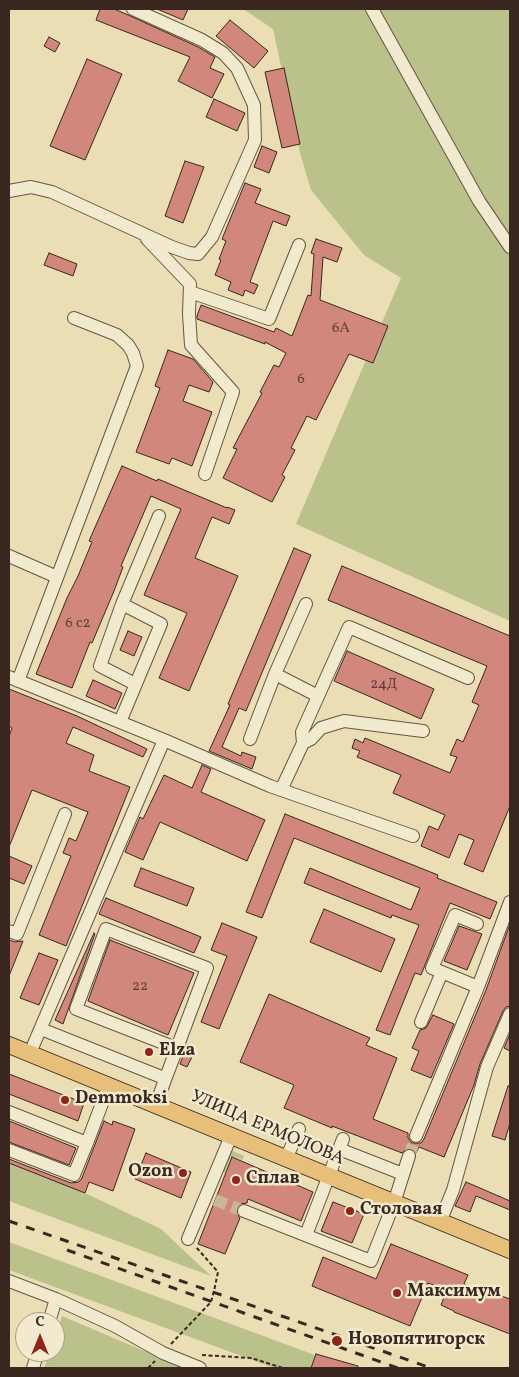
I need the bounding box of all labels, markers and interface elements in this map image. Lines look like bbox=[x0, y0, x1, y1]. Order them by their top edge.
house number: 6А bbox=[332, 320, 350, 338]
house number: 6 bbox=[297, 371, 305, 389]
house number: 6 с2 bbox=[65, 615, 91, 633]
house number: 24Д bbox=[370, 676, 398, 694]
house number: 22 bbox=[132, 978, 148, 996]
place label: Elza bbox=[159, 1041, 195, 1063]
marker: Elza bbox=[143, 1046, 155, 1058]
street label: УЛИЦА ЕРМОЛОВА bbox=[187, 1087, 347, 1171]
place label: Demmoksi bbox=[75, 1089, 168, 1111]
marker: Demmoksi bbox=[59, 1094, 71, 1106]
place label: Ozon bbox=[128, 1162, 173, 1184]
marker: Ozon bbox=[177, 1167, 189, 1179]
place label: Сплав bbox=[246, 1169, 300, 1191]
marker: Сплав bbox=[230, 1174, 242, 1186]
place label: Столовая bbox=[360, 1200, 442, 1222]
marker: Столовая bbox=[344, 1205, 356, 1217]
place label: Максимум bbox=[407, 1282, 501, 1304]
marker: Максимум bbox=[391, 1287, 403, 1299]
north arrow bbox=[15, 1312, 65, 1362]
text: С bbox=[35, 1313, 45, 1332]
place label: Новопятигорск bbox=[348, 1330, 485, 1352]
marker: Новопятигорск bbox=[330, 1334, 344, 1348]

